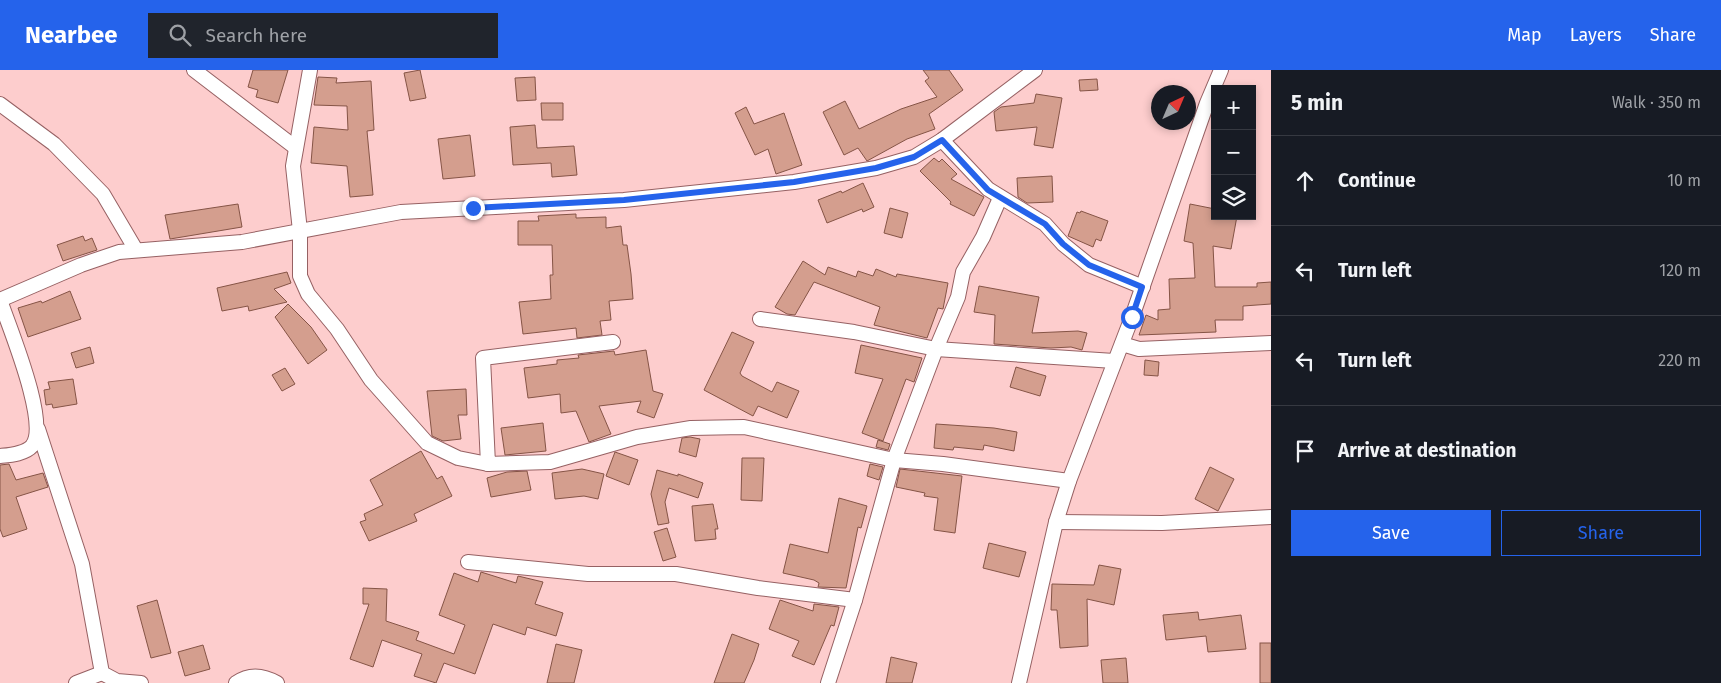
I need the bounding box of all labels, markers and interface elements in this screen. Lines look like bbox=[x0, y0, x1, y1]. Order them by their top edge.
search box bbox=[148, 13, 498, 58]
text: Nearbee bbox=[25, 21, 118, 49]
icon: search bbox=[166, 21, 194, 49]
text: Search here bbox=[206, 24, 307, 47]
text: Map bbox=[1507, 24, 1542, 46]
text: Layers bbox=[1570, 24, 1622, 46]
text: Share bbox=[1650, 24, 1696, 46]
north arrow bbox=[1151, 85, 1196, 130]
map controls bbox=[1211, 85, 1256, 220]
button: + bbox=[1211, 85, 1256, 130]
text: 5 min bbox=[1291, 90, 1343, 116]
text: Walk · 350 m bbox=[1612, 93, 1701, 112]
button: − bbox=[1211, 130, 1256, 175]
icon: ahead bbox=[1291, 167, 1319, 195]
text: Continue bbox=[1338, 169, 1416, 192]
text: 10 m bbox=[1667, 171, 1701, 190]
button: layers bbox=[1211, 175, 1256, 220]
route end bbox=[462, 197, 485, 220]
icon: left bbox=[1291, 257, 1319, 285]
text: Turn left bbox=[1338, 259, 1412, 282]
text: 120 m bbox=[1659, 261, 1701, 280]
route start bbox=[1121, 306, 1144, 329]
icon: left bbox=[1291, 347, 1319, 375]
text: Turn left bbox=[1338, 349, 1412, 372]
text: 220 m bbox=[1658, 351, 1701, 370]
icon: arrive bbox=[1291, 437, 1319, 465]
text: Arrive at destination bbox=[1338, 439, 1517, 462]
button: Save bbox=[1291, 510, 1491, 556]
button: Share bbox=[1501, 510, 1701, 556]

